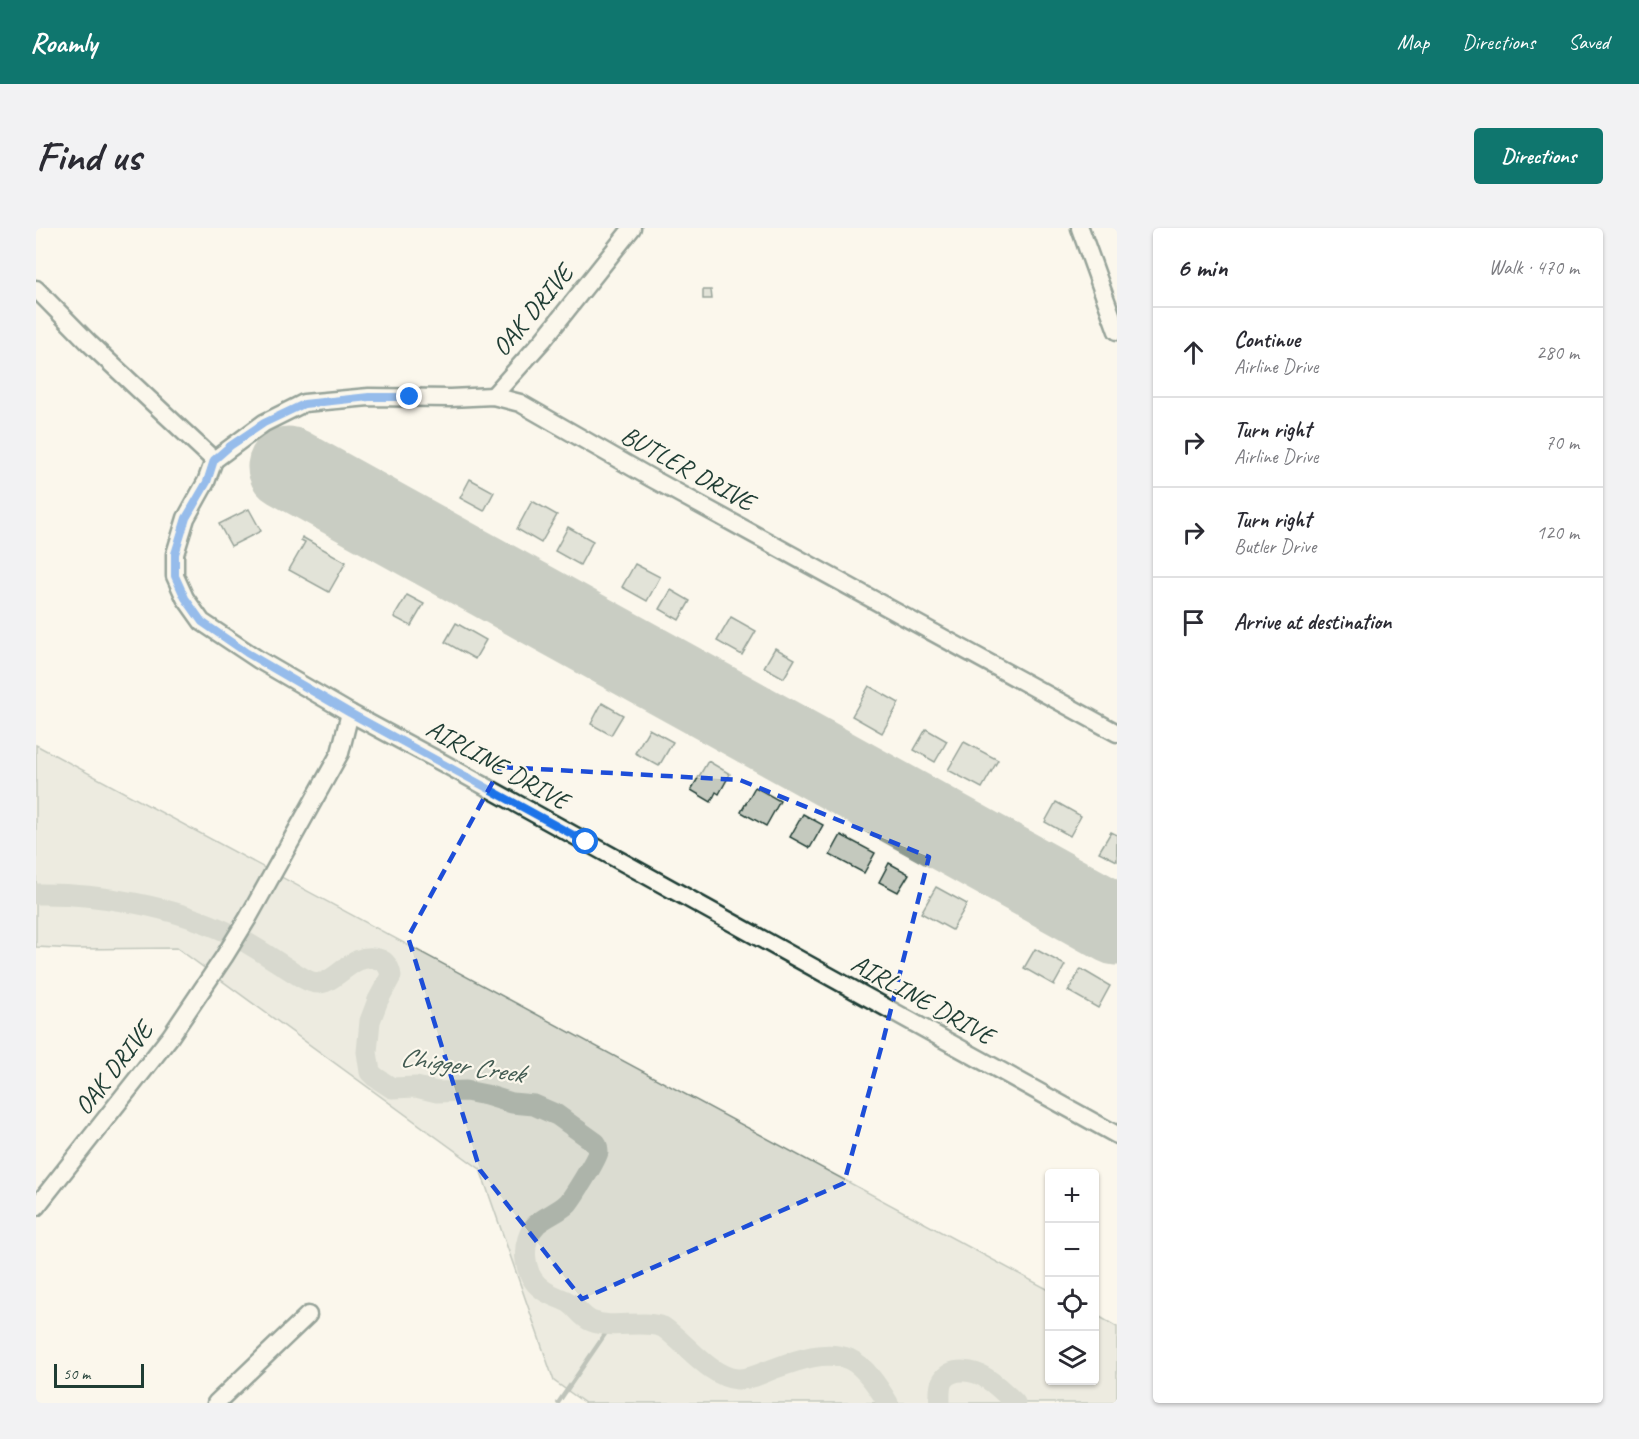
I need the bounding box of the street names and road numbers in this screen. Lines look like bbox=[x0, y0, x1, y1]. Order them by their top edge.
street label: OAK DRIVE bbox=[485, 255, 582, 363]
street label: BUTLER DRIVE bbox=[615, 418, 763, 520]
street label: AIRLINE DRIVE bbox=[421, 712, 578, 819]
street label: AIRLINE DRIVE bbox=[846, 947, 1003, 1054]
street label: OAK DRIVE bbox=[67, 1013, 162, 1122]

